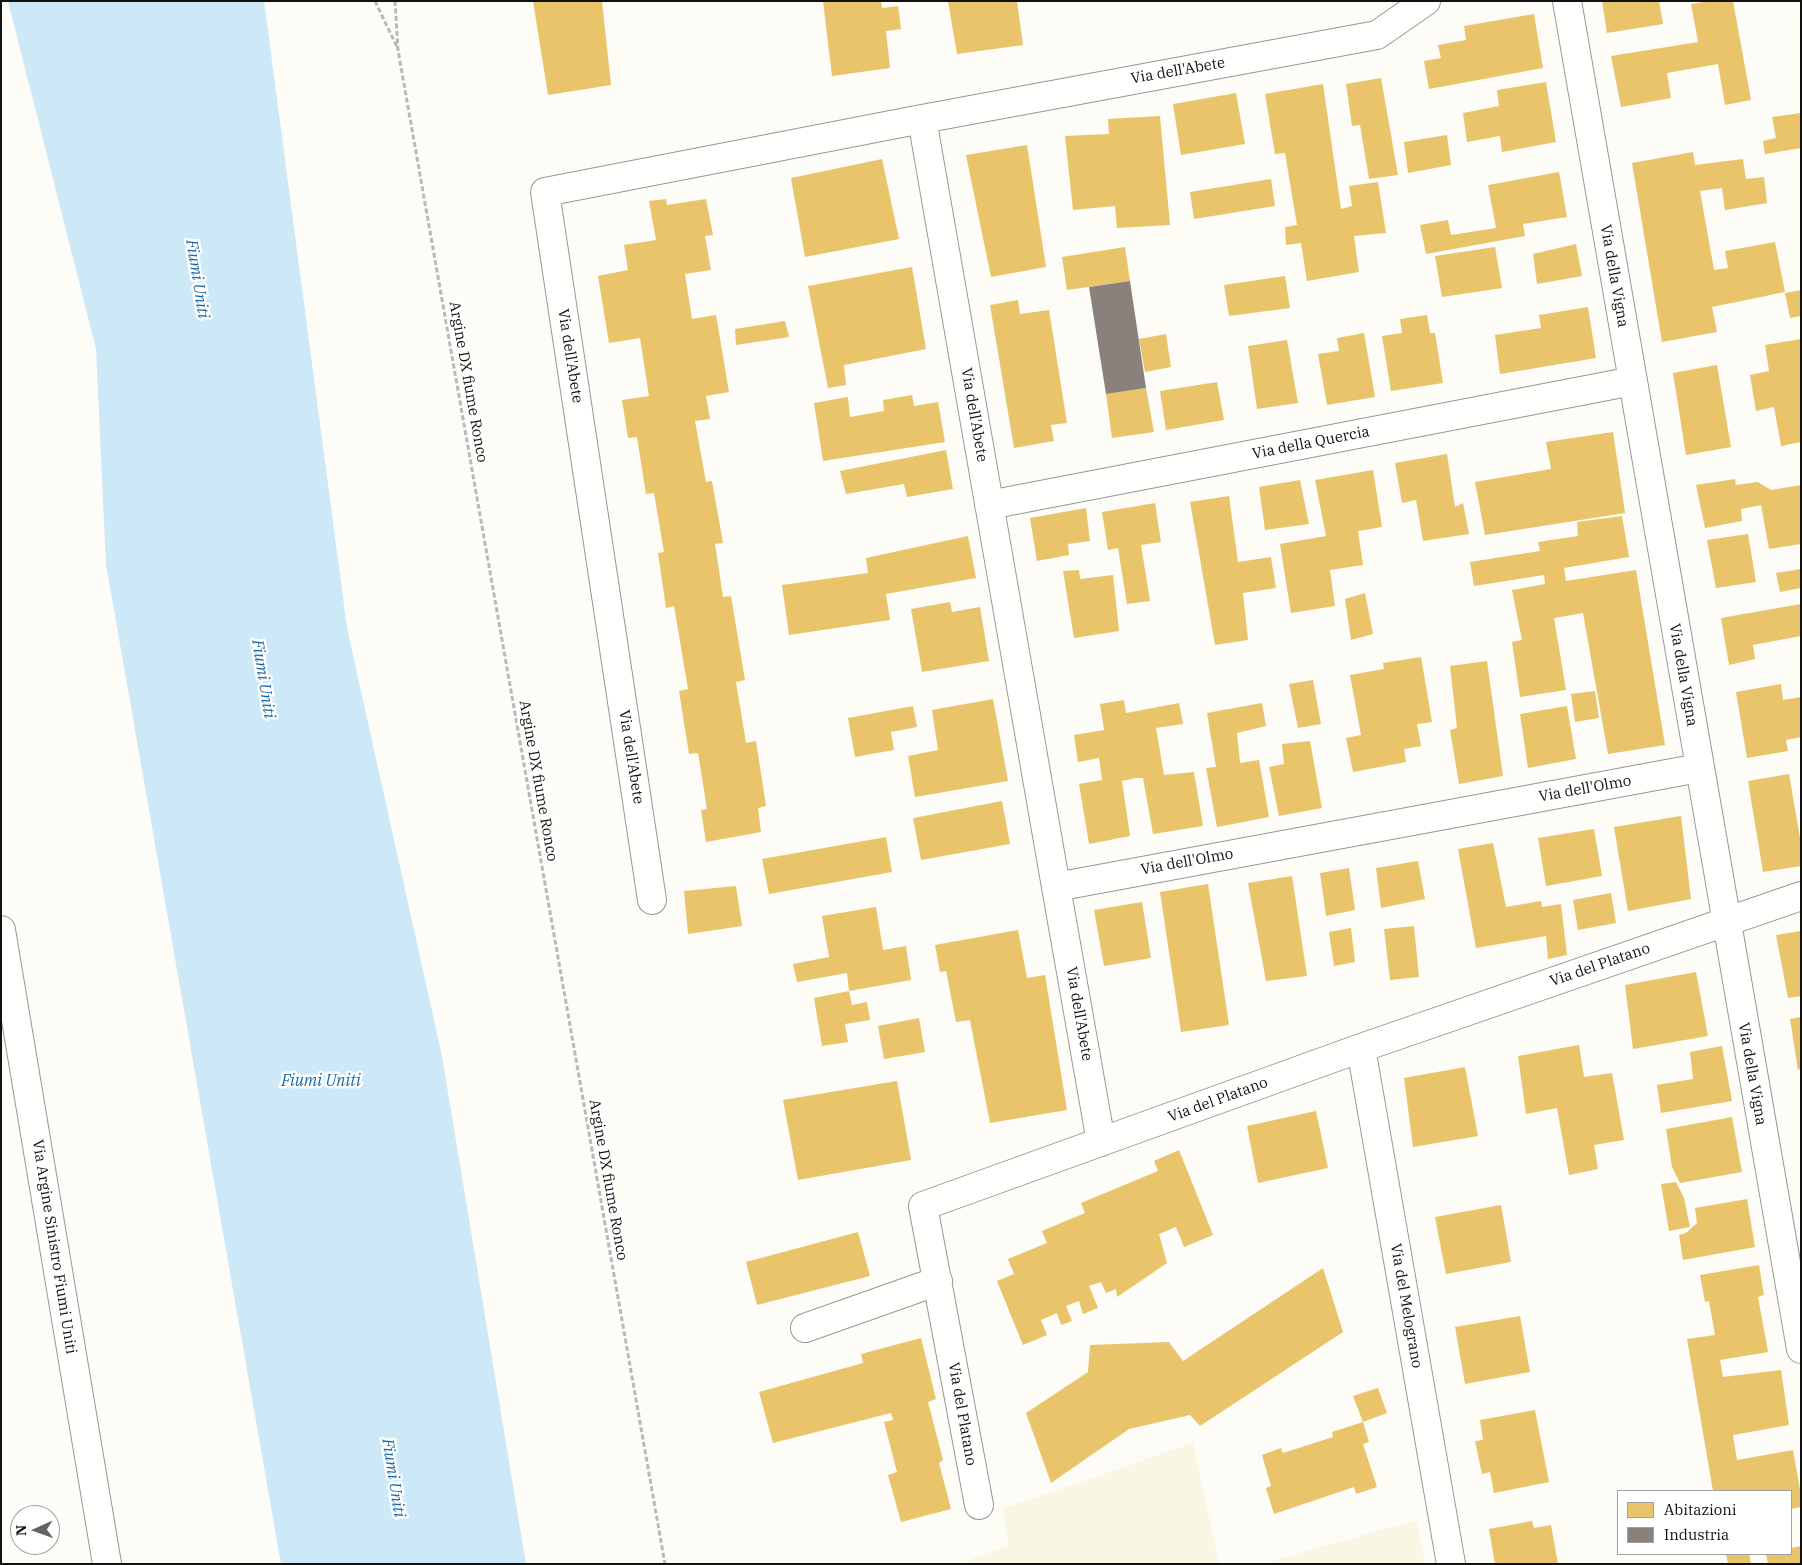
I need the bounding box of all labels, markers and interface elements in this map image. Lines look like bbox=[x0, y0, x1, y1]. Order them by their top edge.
street label: Via dell'Abete bbox=[1130, 54, 1226, 88]
street label: Via della Vigna bbox=[1596, 223, 1632, 329]
water label: Fiumi Uniti bbox=[181, 238, 213, 320]
street label: Argine DX fiume Ronco bbox=[445, 300, 491, 464]
street label: Via dell'Abete bbox=[554, 308, 586, 404]
street label: Via dell'Abete bbox=[957, 367, 991, 463]
street label: Via della Quercia bbox=[1251, 423, 1371, 463]
street label: Via della Vigna bbox=[1665, 622, 1701, 728]
water label: Fiumi Uniti bbox=[247, 638, 279, 720]
street label: Argine DX fiume Ronco bbox=[515, 699, 561, 863]
street label: Via dell'Abete bbox=[615, 709, 647, 805]
street label: Via dell'Olmo bbox=[1537, 772, 1633, 806]
street label: Via dell'Olmo bbox=[1139, 845, 1235, 879]
street label: Via del Platano bbox=[1548, 939, 1652, 991]
street label: Via dell'Abete bbox=[1062, 966, 1096, 1062]
street label: Via della Vigna bbox=[1734, 1021, 1770, 1127]
water label: Fiumi Uniti bbox=[281, 1071, 361, 1091]
street label: Via del Platano bbox=[1166, 1074, 1270, 1126]
street label: Argine DX fiume Ronco bbox=[585, 1098, 631, 1262]
street label: Via Argine Sinistro Fiumi Uniti bbox=[28, 1139, 80, 1355]
street label: Via del Melograno bbox=[1386, 1242, 1426, 1370]
street label: Via del Platano bbox=[944, 1361, 980, 1467]
water label: Fiumi Uniti bbox=[377, 1437, 409, 1519]
legend bbox=[1617, 1490, 1792, 1555]
text: Abitazioni bbox=[1664, 1500, 1737, 1519]
north arrow bbox=[10, 1505, 60, 1555]
text: N bbox=[12, 1525, 30, 1536]
text: Industria bbox=[1664, 1525, 1729, 1544]

